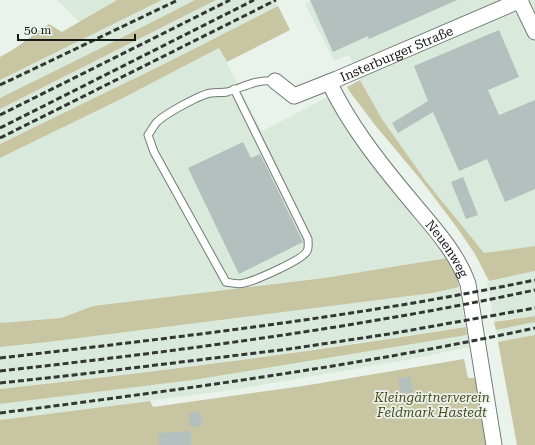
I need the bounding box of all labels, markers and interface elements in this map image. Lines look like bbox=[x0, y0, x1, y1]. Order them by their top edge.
scale bar bbox=[18, 16, 135, 42]
text: 50 m bbox=[24, 23, 51, 37]
street label: Insterburger Straße bbox=[337, 23, 455, 84]
street label: Neuenweg bbox=[423, 217, 472, 280]
park label: Kleingärtnerverein Feldmark Hastedt bbox=[373, 390, 490, 420]

